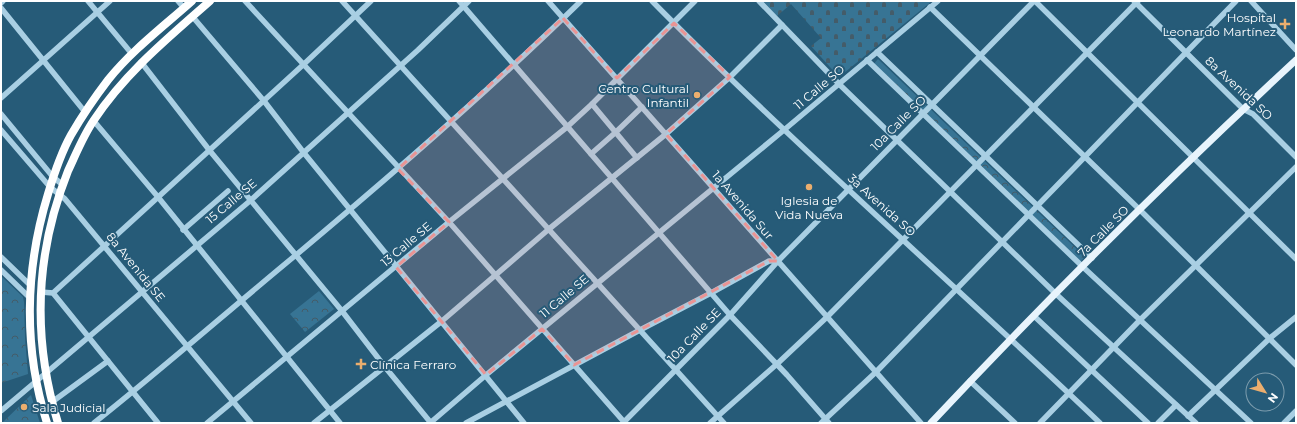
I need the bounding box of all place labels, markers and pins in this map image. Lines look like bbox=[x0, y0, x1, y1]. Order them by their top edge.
place label: Hospital Leonardo Martínez bbox=[1163, 10, 1276, 39]
marker: Hospital Leonardo Martínez bbox=[1279, 18, 1291, 30]
place label: Centro Cultural Infantil bbox=[598, 81, 689, 110]
marker: Centro Cultural Infantil bbox=[692, 90, 702, 100]
marker: Iglesia de Vida Nueva bbox=[804, 182, 814, 192]
place label: Iglesia de Vida Nueva bbox=[775, 193, 843, 222]
place label: Clínica Ferraro bbox=[370, 357, 456, 372]
marker: Clínica Ferraro bbox=[355, 358, 367, 370]
place label: Sala Judicial bbox=[32, 400, 106, 415]
marker: Sala Judicial bbox=[19, 402, 29, 412]

